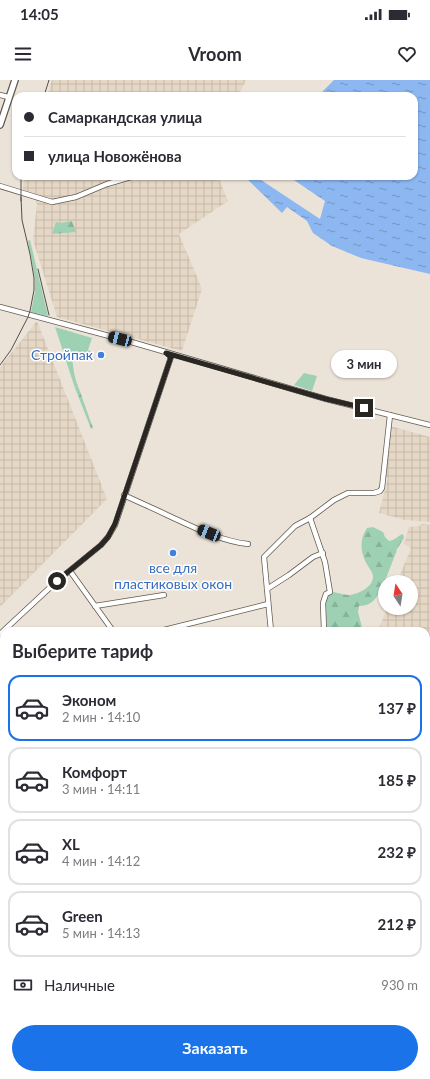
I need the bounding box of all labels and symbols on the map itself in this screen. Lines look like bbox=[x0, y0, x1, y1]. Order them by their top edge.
car bbox=[107, 330, 133, 348]
place label: Стройпак bbox=[31, 346, 94, 363]
marker: Стройпак bbox=[96, 350, 106, 360]
callout: 3 мин bbox=[331, 350, 397, 378]
route end bbox=[355, 399, 373, 417]
car bbox=[196, 523, 222, 543]
marker: все для пластиковых окон bbox=[168, 548, 178, 558]
place label: все для пластиковых окон bbox=[114, 559, 232, 592]
route start bbox=[48, 572, 66, 590]
north arrow bbox=[378, 575, 418, 615]

